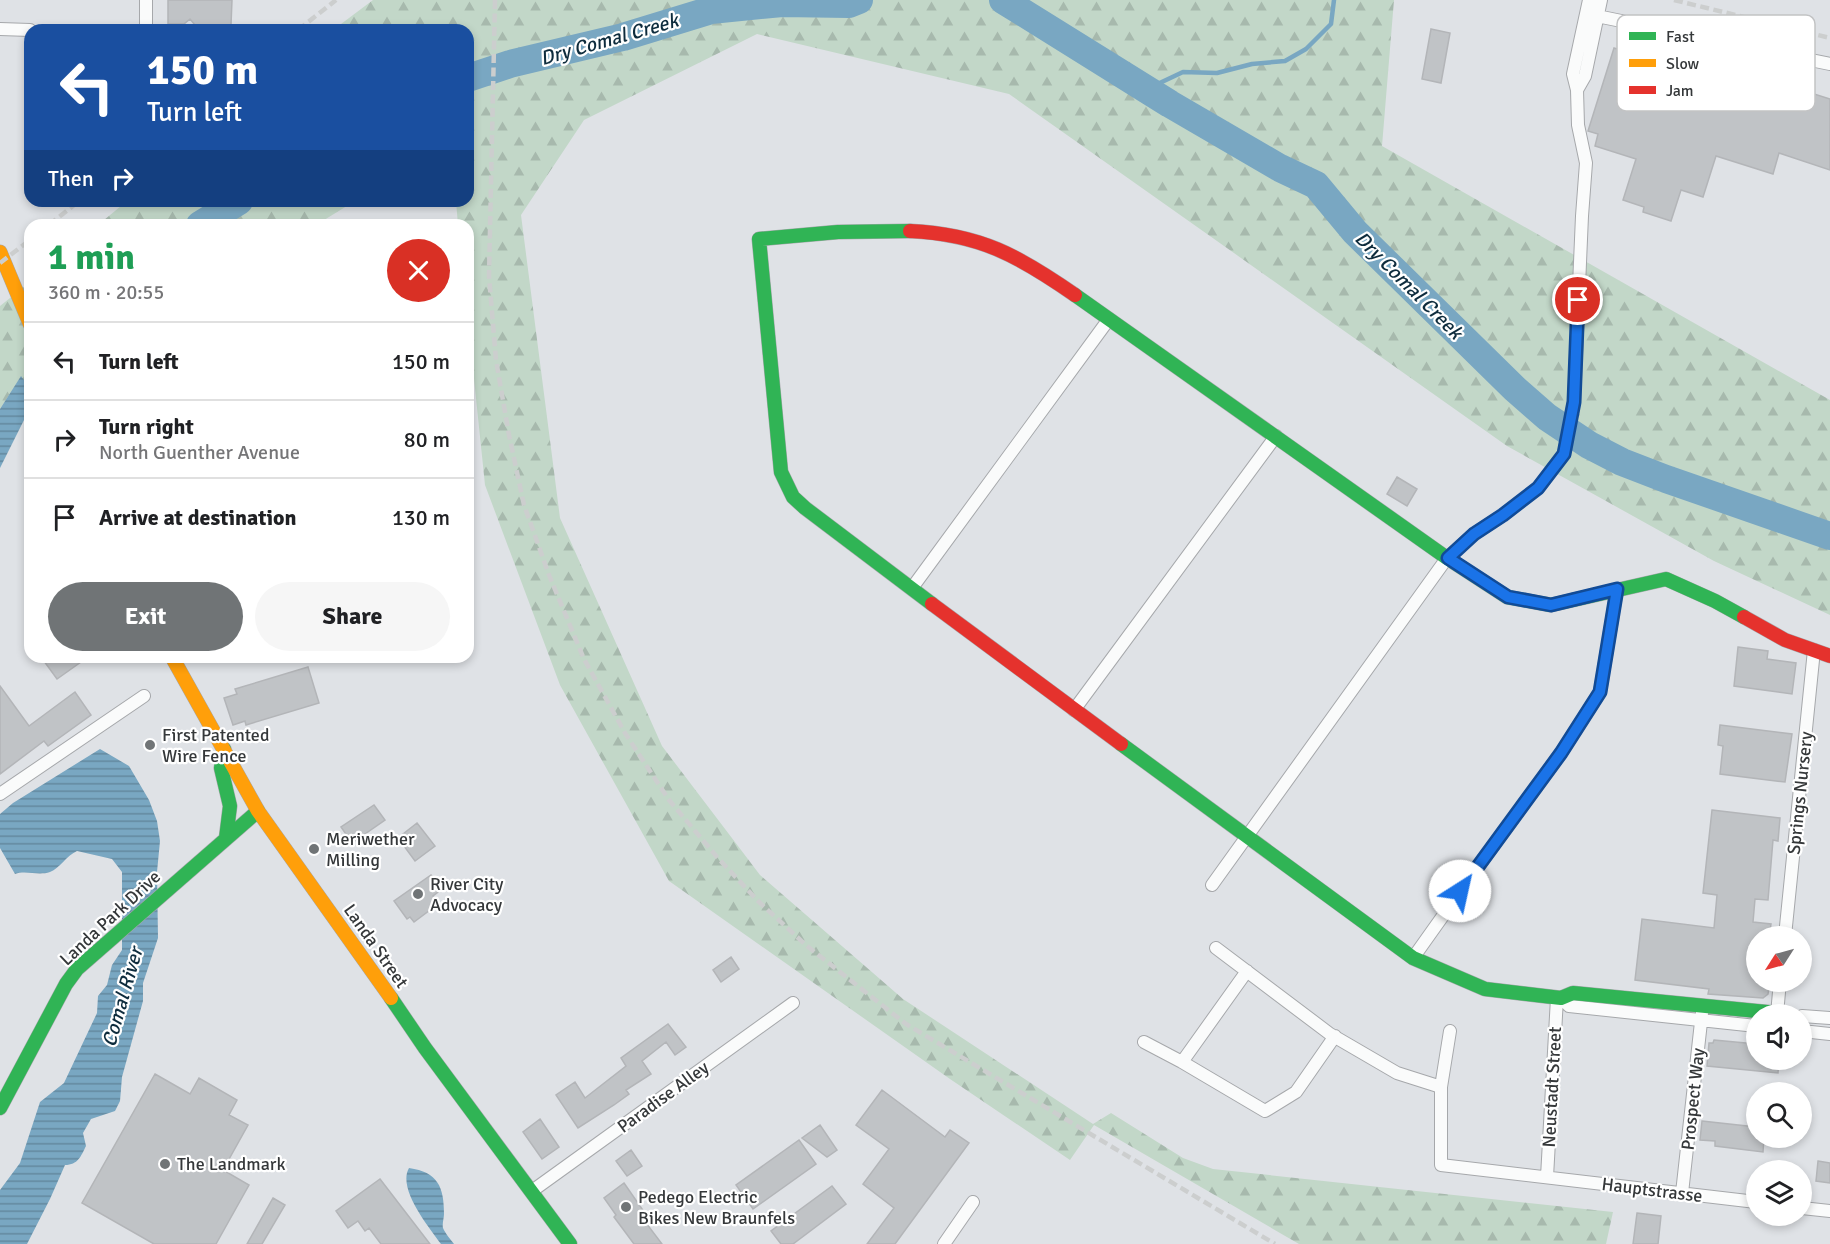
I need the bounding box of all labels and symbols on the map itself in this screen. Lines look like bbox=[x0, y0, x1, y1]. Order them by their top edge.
water label: Dry Comal Creek bbox=[537, 7, 683, 71]
legend bbox=[1617, 15, 1815, 111]
text: Fast bbox=[1666, 27, 1695, 47]
text: Slow bbox=[1666, 54, 1700, 74]
text: Jam bbox=[1666, 81, 1694, 101]
water label: Dry Comal Creek bbox=[1349, 226, 1469, 346]
pin bbox=[1552, 274, 1603, 325]
place label: First Patented Wire Fence bbox=[162, 724, 269, 767]
street label: Springs Nursery bbox=[1783, 730, 1817, 856]
marker: First Patented Wire Fence bbox=[143, 738, 157, 752]
place label: Meriwether Milling bbox=[326, 828, 415, 871]
marker: Meriwether Milling bbox=[307, 842, 321, 856]
position arrow bbox=[1428, 859, 1492, 923]
street label: Landa Park Drive bbox=[55, 866, 165, 970]
place label: River City Advocacy bbox=[430, 873, 504, 916]
marker: River City Advocacy bbox=[411, 887, 425, 901]
street label: Landa Street bbox=[339, 900, 413, 992]
north arrow bbox=[1746, 926, 1812, 992]
water label: Comal River bbox=[96, 942, 149, 1050]
street label: Neustadt Street bbox=[1538, 1026, 1566, 1148]
street label: Prospect Way bbox=[1677, 1046, 1709, 1151]
street label: Paradise Alley bbox=[613, 1056, 714, 1138]
place label: The Landmark bbox=[177, 1153, 285, 1175]
marker: The Landmark bbox=[158, 1157, 172, 1171]
street label: Hauptstrasse bbox=[1600, 1173, 1704, 1207]
place label: Pedego Electric Bikes New Braunfels bbox=[638, 1186, 795, 1229]
marker: Pedego Electric Bikes New Braunfels bbox=[619, 1200, 633, 1214]

